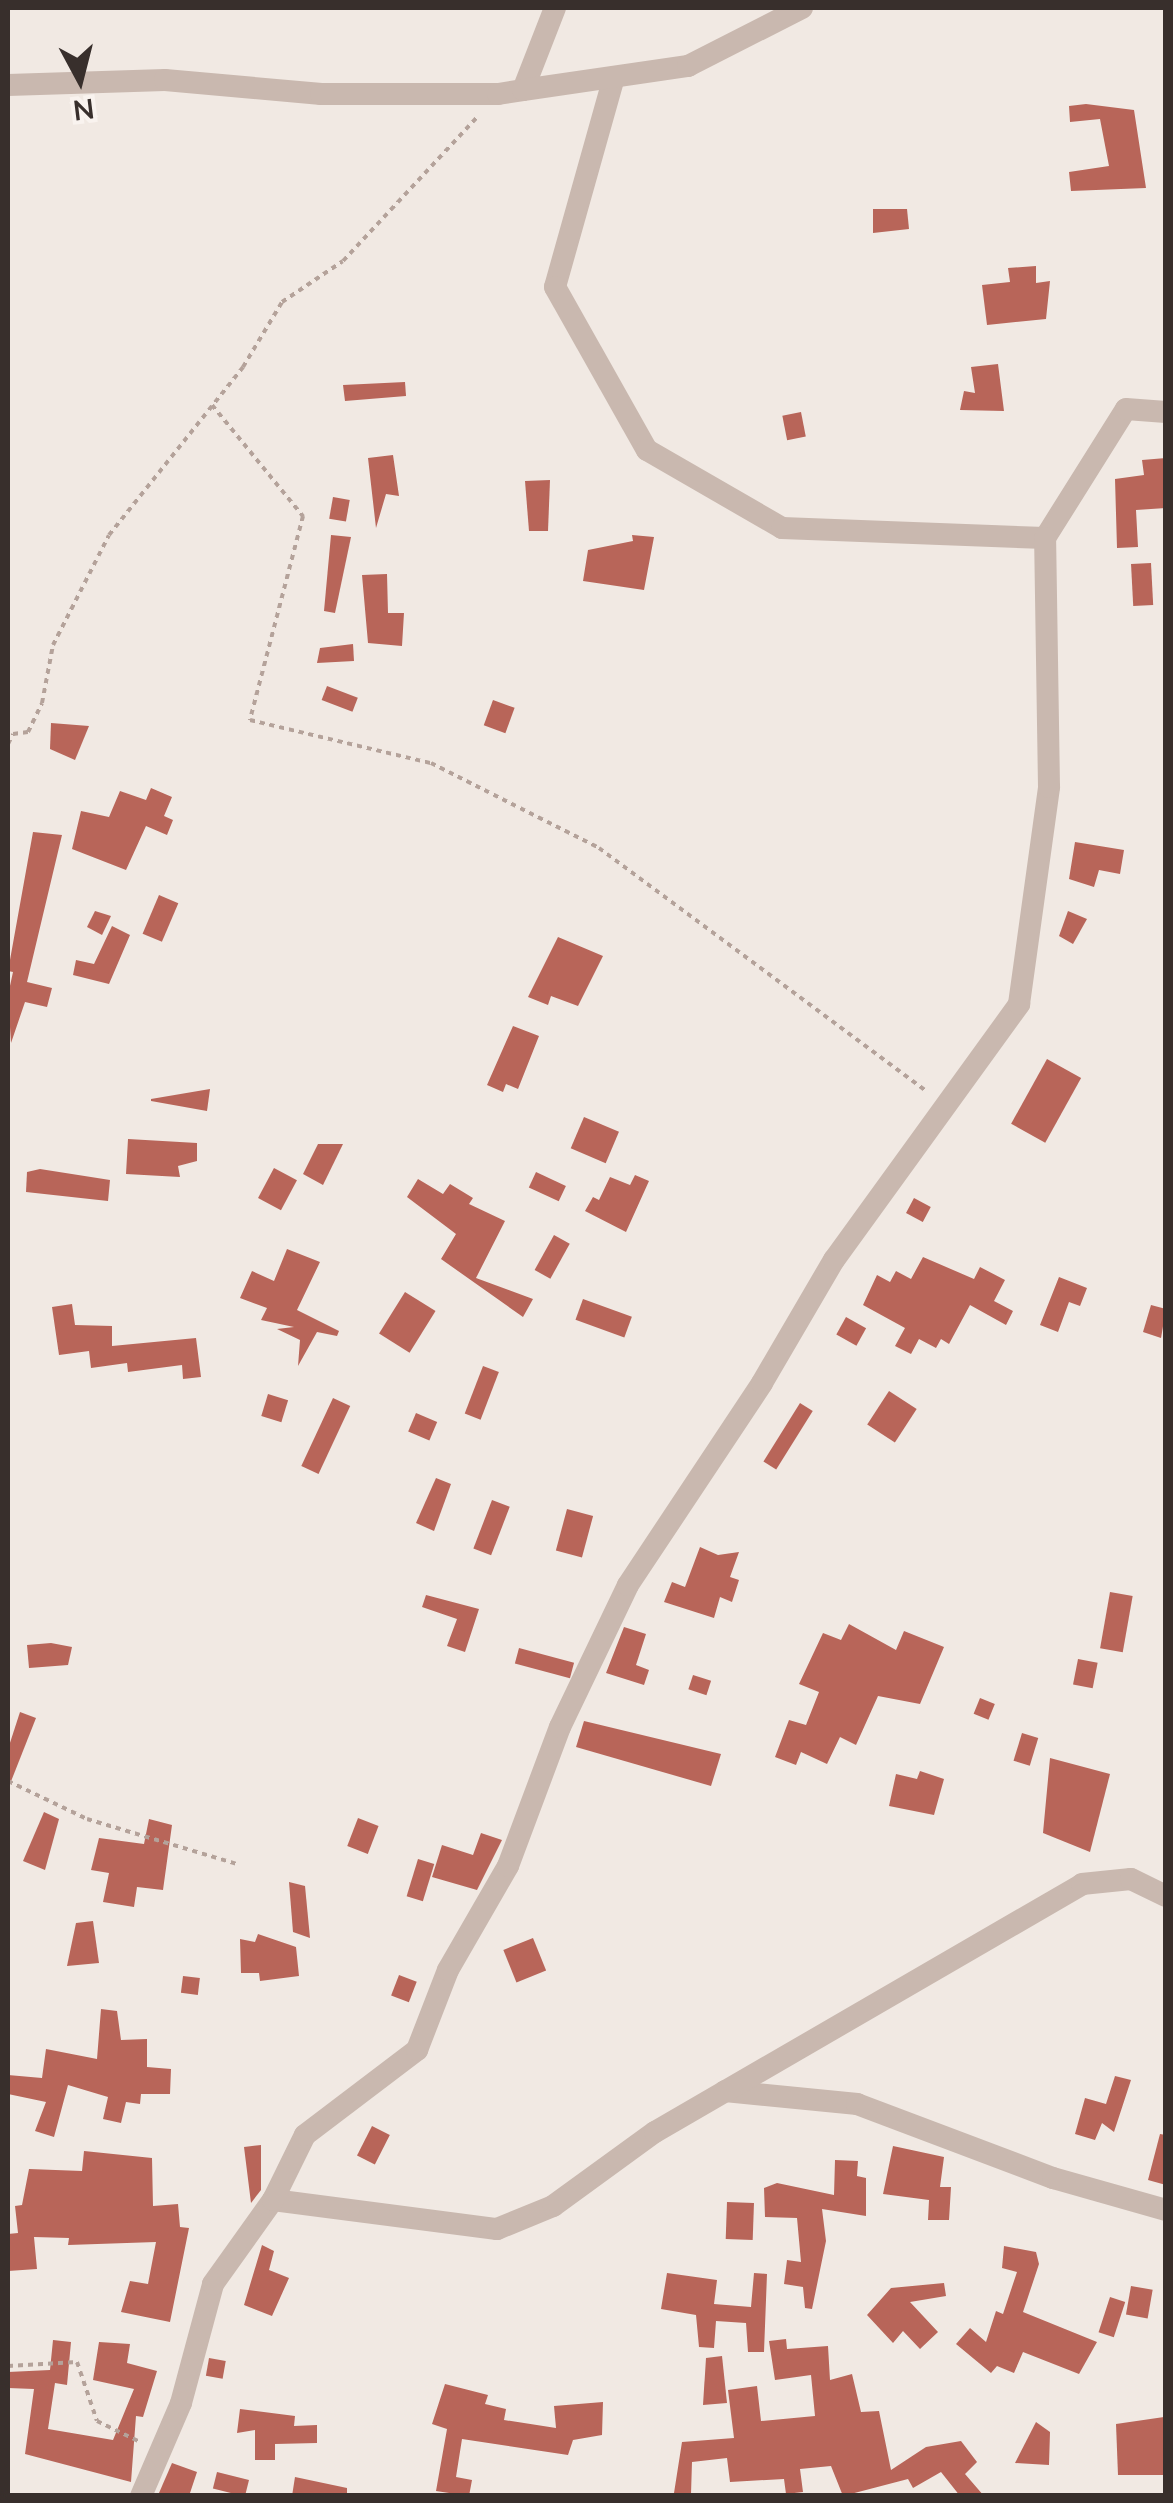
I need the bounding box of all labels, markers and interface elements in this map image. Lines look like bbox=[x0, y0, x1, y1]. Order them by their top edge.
north arrow bbox=[30, 30, 130, 130]
text: N bbox=[71, 92, 96, 129]

